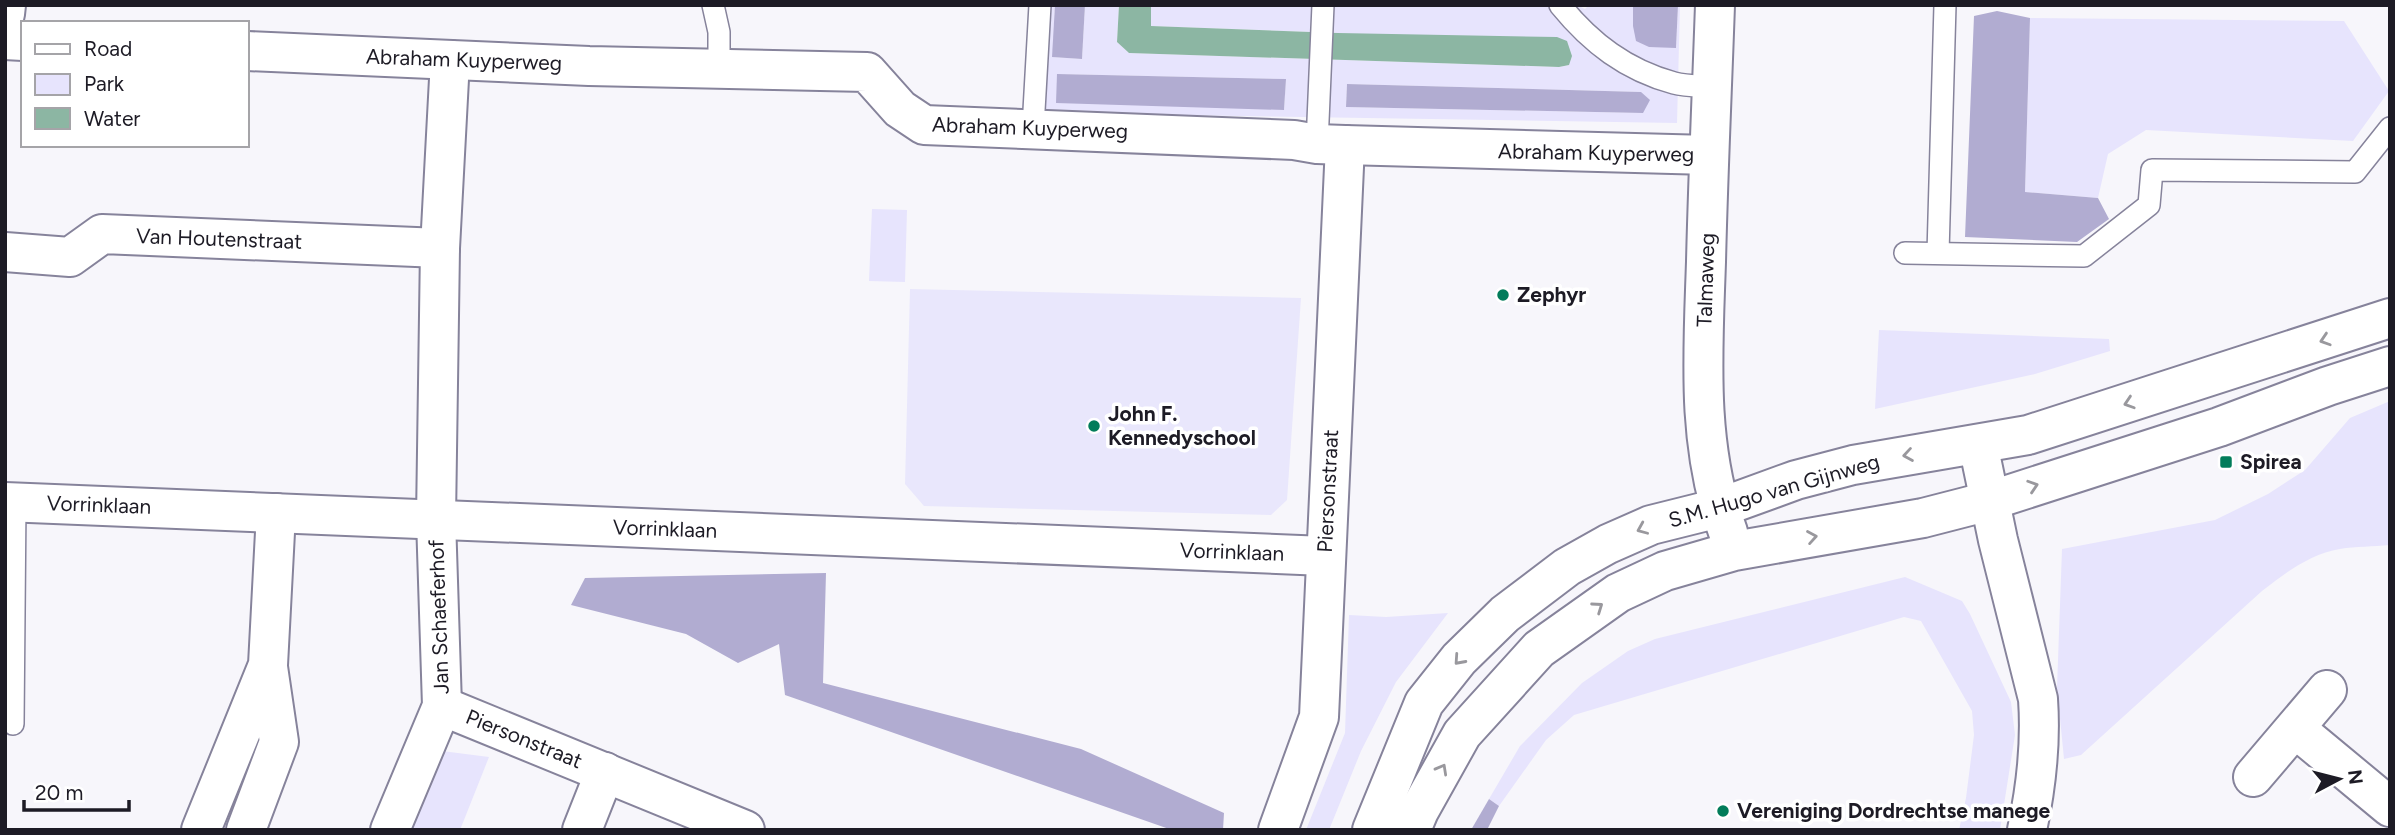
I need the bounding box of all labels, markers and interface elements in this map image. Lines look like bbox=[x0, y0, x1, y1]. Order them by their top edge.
legend bbox=[21, 21, 248, 147]
text: Road bbox=[84, 36, 132, 61]
street label: Abraham Kuyperweg bbox=[365, 44, 563, 75]
text: Park bbox=[84, 71, 125, 96]
text: Water bbox=[84, 106, 140, 131]
street label: Abraham Kuyperweg bbox=[931, 112, 1129, 143]
street label: Abraham Kuyperweg bbox=[1498, 138, 1694, 167]
street label: Van Houtenstraat bbox=[136, 223, 303, 254]
street label: Talmaweg bbox=[1691, 233, 1720, 327]
place label: Zephyr bbox=[1517, 282, 1586, 307]
marker: Zephyr bbox=[1495, 287, 1511, 303]
one-way arrow bbox=[2319, 332, 2332, 346]
one-way arrow bbox=[2123, 395, 2135, 409]
place label: John F. Kennedyschool bbox=[1108, 401, 1256, 450]
marker: John F. Kennedyschool bbox=[1086, 418, 1102, 434]
street label: Piersonstraat bbox=[1312, 429, 1343, 553]
one-way arrow bbox=[1902, 447, 1914, 462]
street label: S.M. Hugo van Gijnweg bbox=[1666, 448, 1882, 533]
place label: Spirea bbox=[2240, 449, 2302, 474]
marker: Spirea bbox=[2218, 454, 2234, 470]
one-way arrow bbox=[2027, 480, 2039, 495]
street label: Vorrinklaan bbox=[46, 490, 152, 519]
street label: Vorrinklaan bbox=[612, 514, 718, 543]
one-way arrow bbox=[1637, 521, 1650, 535]
one-way arrow bbox=[1806, 530, 1818, 545]
street label: Vorrinklaan bbox=[1179, 537, 1285, 566]
street label: Jan Schaeferhof bbox=[423, 539, 454, 695]
one-way arrow bbox=[1590, 603, 1603, 615]
one-way arrow bbox=[1455, 652, 1467, 665]
street label: Piersonstraat bbox=[462, 704, 586, 773]
north arrow bbox=[2304, 744, 2374, 814]
one-way arrow bbox=[1434, 764, 1447, 776]
scale bar bbox=[24, 768, 130, 812]
text: N bbox=[2343, 768, 2368, 786]
text: 20 m bbox=[35, 780, 83, 805]
place label: Vereniging Dordrechtse manege bbox=[1737, 798, 2051, 823]
marker: Vereniging Dordrechtse manege bbox=[1715, 803, 1731, 819]

